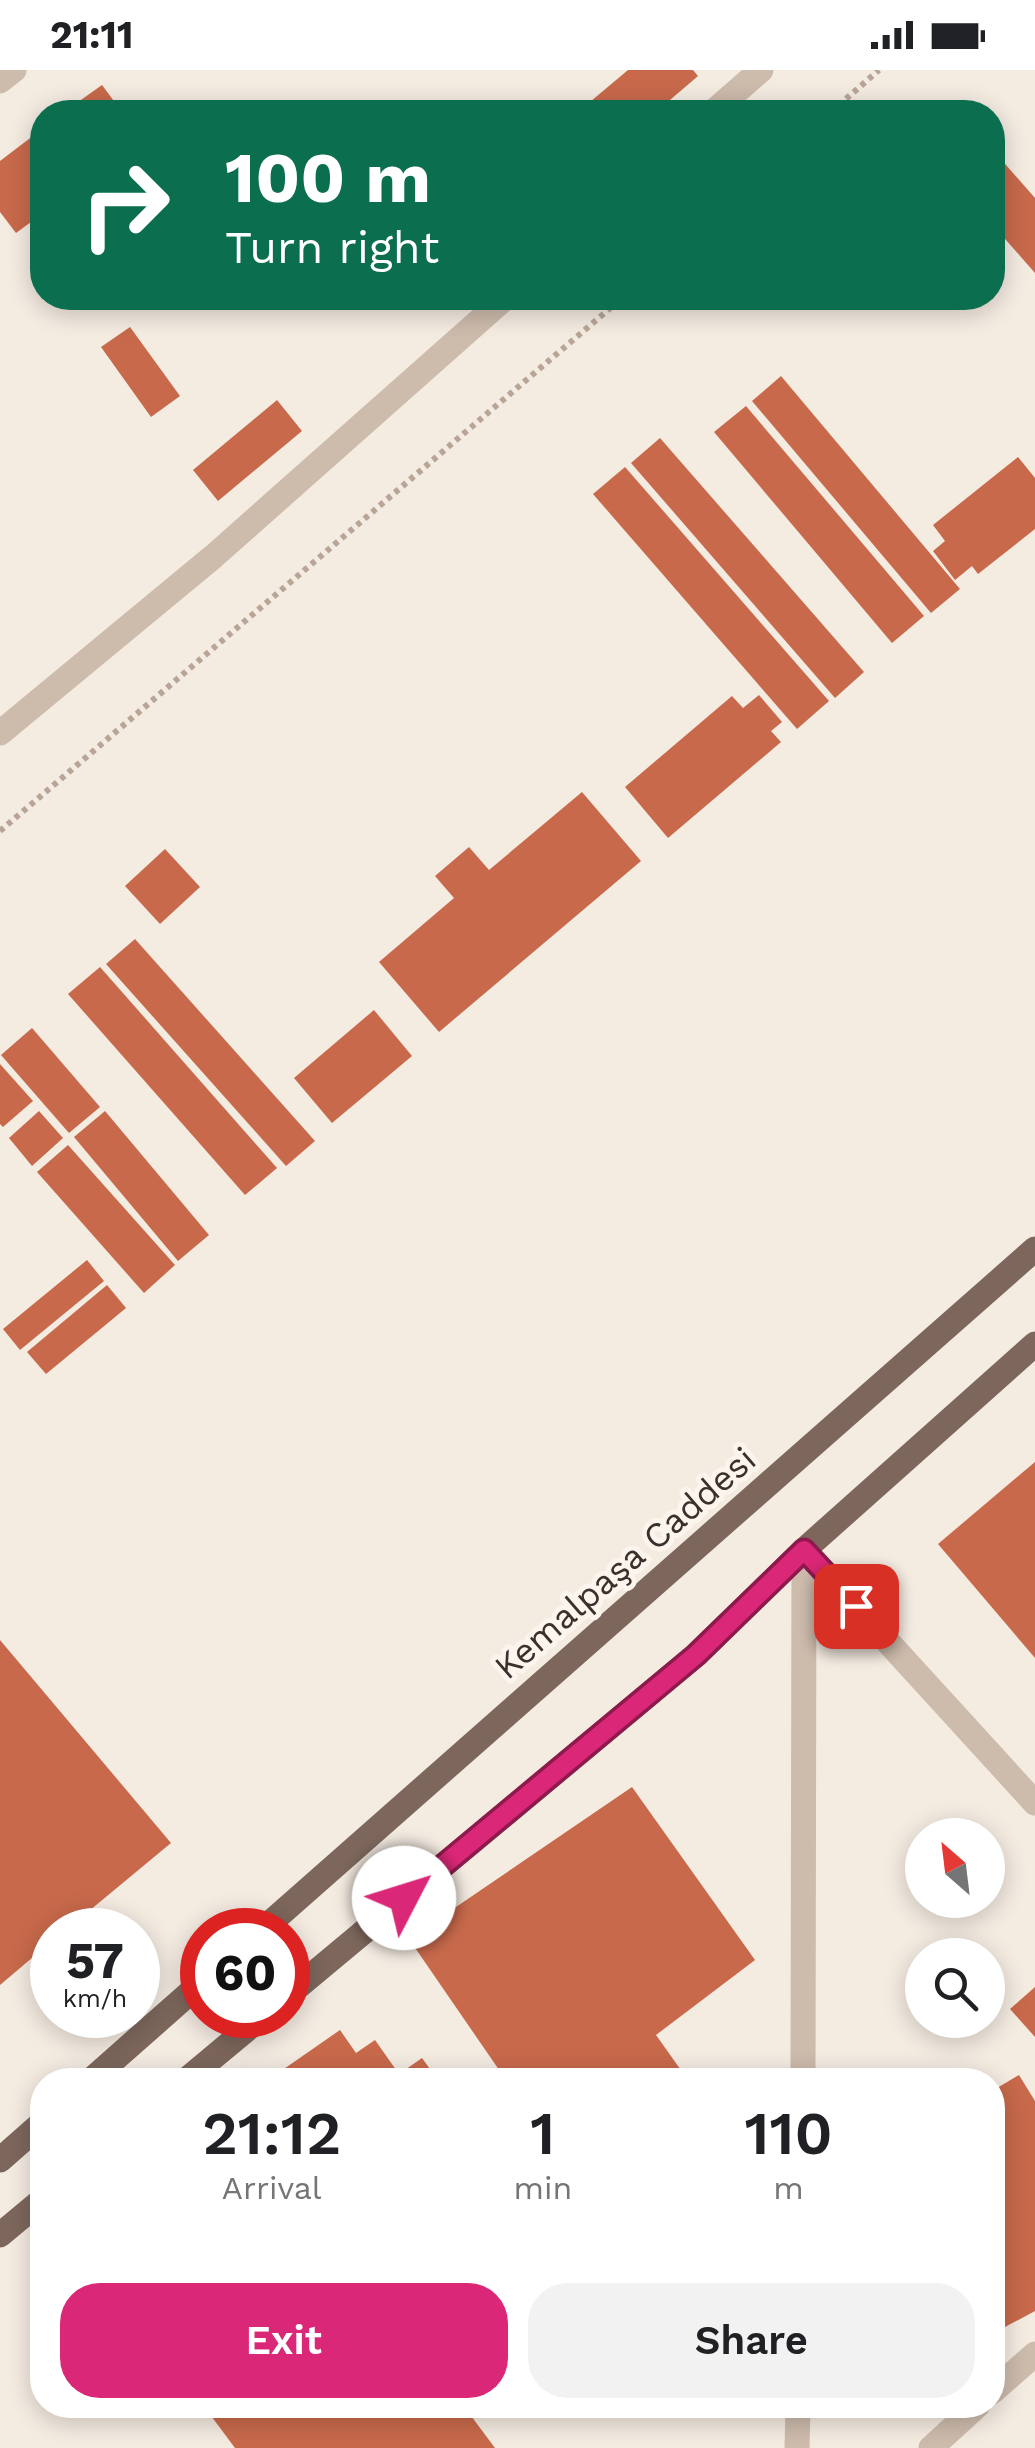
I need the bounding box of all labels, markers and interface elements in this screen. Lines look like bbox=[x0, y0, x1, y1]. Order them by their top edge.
text: 21:11 bbox=[50, 13, 133, 57]
text: 100 m bbox=[225, 137, 431, 219]
icon: right bbox=[60, 140, 190, 270]
text: Turn right bbox=[225, 221, 439, 274]
street label: Kemalpaşa Caddesi bbox=[486, 1438, 764, 1688]
pin bbox=[814, 1564, 899, 1649]
icon: arrive bbox=[829, 1579, 884, 1634]
north arrow bbox=[905, 1818, 1005, 1918]
map controls bbox=[905, 1818, 1005, 2038]
position arrow bbox=[352, 1846, 456, 1950]
speed limit sign: 60 bbox=[180, 1908, 310, 2038]
text: 57 bbox=[66, 1931, 124, 1990]
button: search bbox=[905, 1938, 1005, 2038]
text: km/h bbox=[63, 1984, 127, 2013]
text: 21:12 bbox=[202, 2098, 341, 2169]
text: 1 bbox=[530, 2098, 555, 2169]
text: 110 bbox=[745, 2098, 833, 2169]
text: Arrival bbox=[222, 2169, 322, 2207]
text: min bbox=[513, 2169, 572, 2207]
text: m bbox=[773, 2169, 804, 2207]
button: Exit bbox=[60, 2283, 508, 2398]
button: Share bbox=[528, 2283, 975, 2398]

